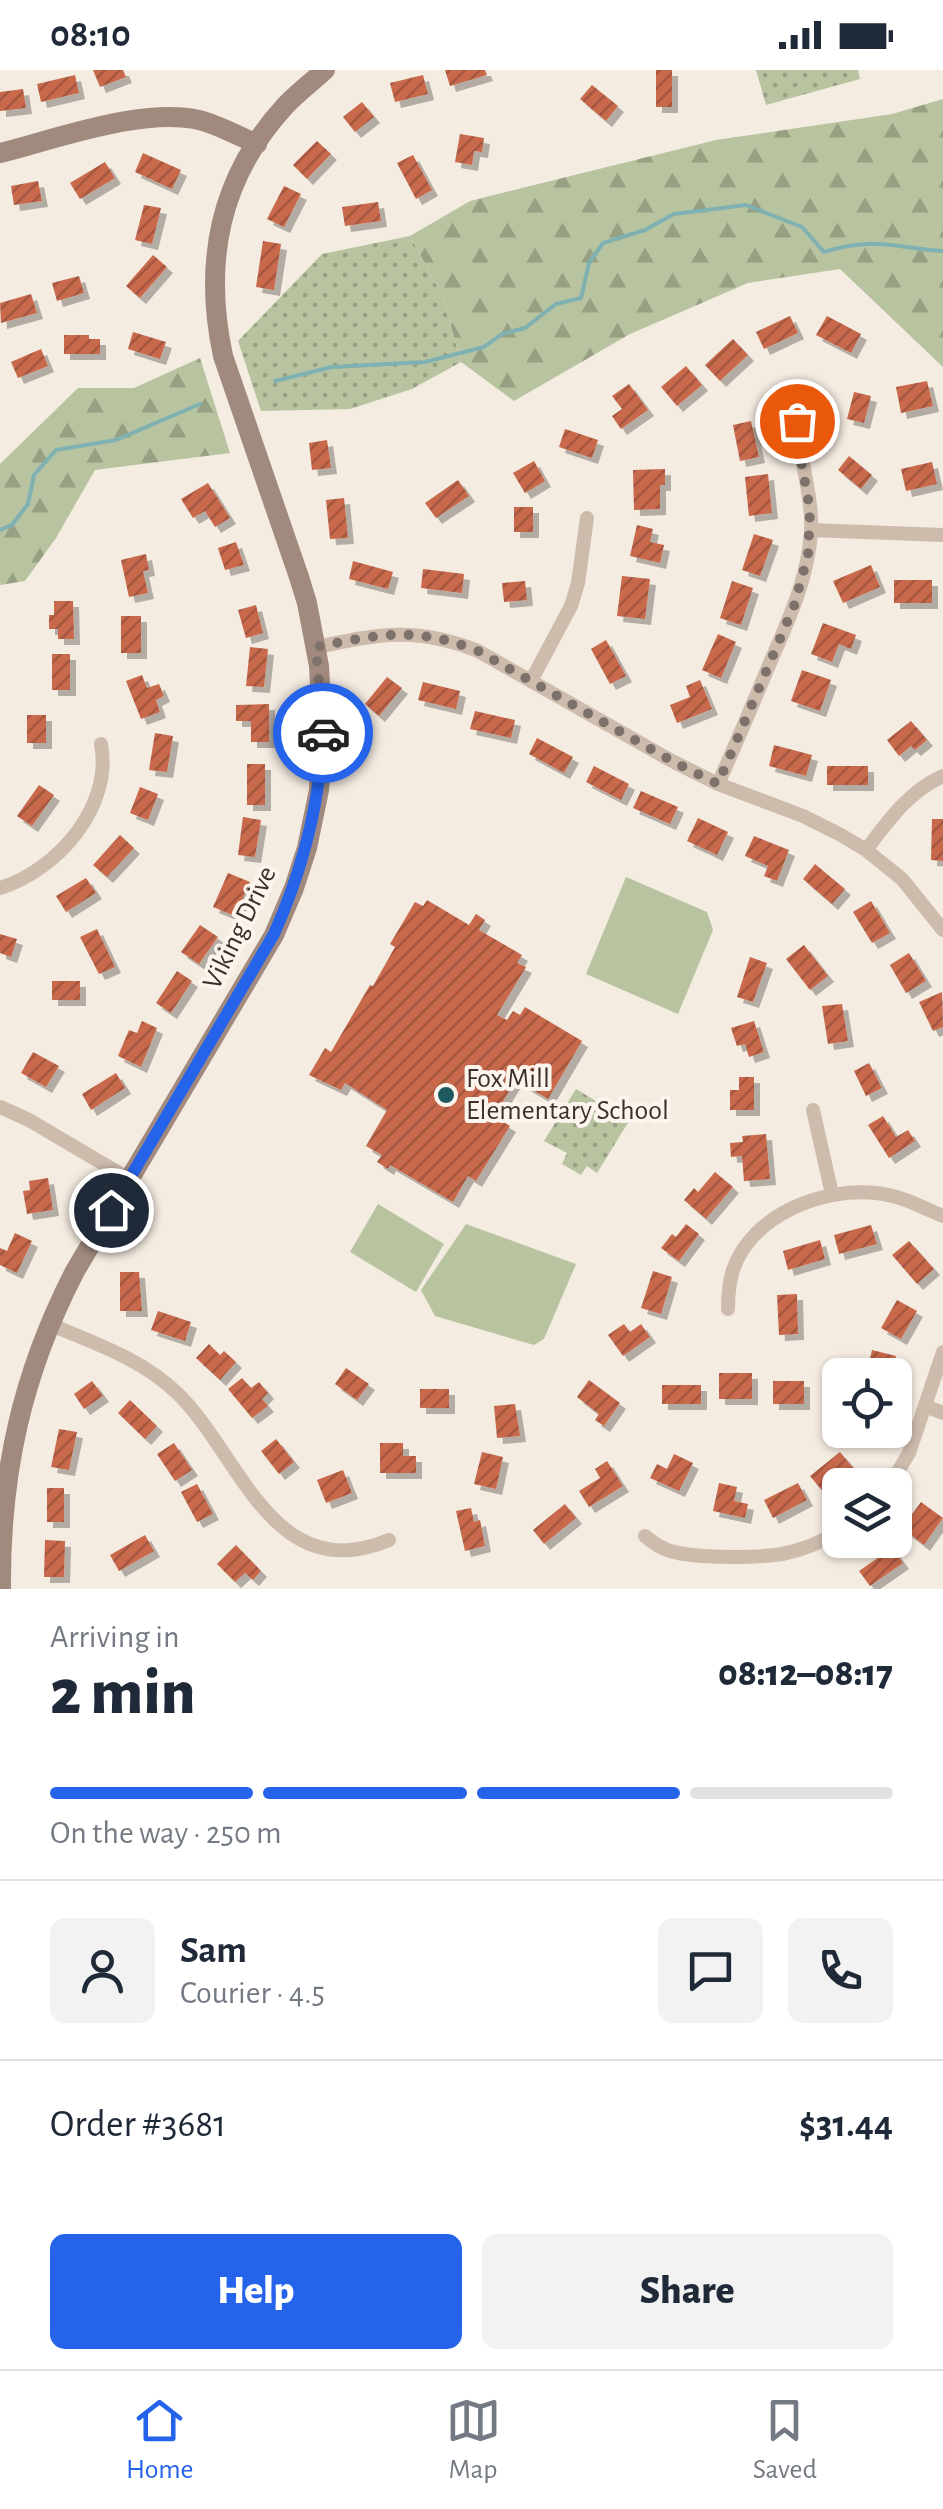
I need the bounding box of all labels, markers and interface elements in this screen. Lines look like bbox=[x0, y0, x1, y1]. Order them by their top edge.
text: 08:10 bbox=[50, 16, 131, 54]
pin bbox=[755, 379, 840, 464]
icon: bag bbox=[770, 394, 825, 449]
courier bbox=[273, 683, 373, 783]
icon: car bbox=[296, 706, 351, 761]
street label: Viking Drive bbox=[198, 862, 282, 994]
place label: Fox Mill Elementary School bbox=[466, 1065, 669, 1125]
marker: Fox Mill Elementary School bbox=[435, 1084, 457, 1106]
pin bbox=[69, 1168, 154, 1253]
icon: home bbox=[84, 1183, 139, 1238]
map controls bbox=[822, 1358, 912, 1558]
button: locate bbox=[822, 1358, 912, 1448]
button: layers bbox=[822, 1468, 912, 1558]
text: Arriving in bbox=[50, 1621, 179, 1653]
text: 08:12–08:17 bbox=[718, 1655, 893, 1693]
text: 2 min bbox=[50, 1661, 196, 1726]
text: On the way · 250 m bbox=[50, 1817, 282, 1849]
button: person bbox=[50, 1918, 155, 2023]
button: chat bbox=[658, 1918, 763, 2023]
button: phone bbox=[788, 1918, 893, 2023]
text: Sam bbox=[180, 1932, 247, 1970]
text: Courier · 4.5 bbox=[180, 1977, 325, 2009]
text: Order #3681 bbox=[50, 2106, 226, 2144]
text: $31.44 bbox=[799, 2106, 893, 2144]
button: Help bbox=[50, 2234, 462, 2349]
button: Share bbox=[482, 2234, 893, 2349]
tab: Home bbox=[126, 2393, 193, 2487]
tab: Map bbox=[446, 2393, 501, 2487]
tab: Saved bbox=[753, 2393, 817, 2487]

